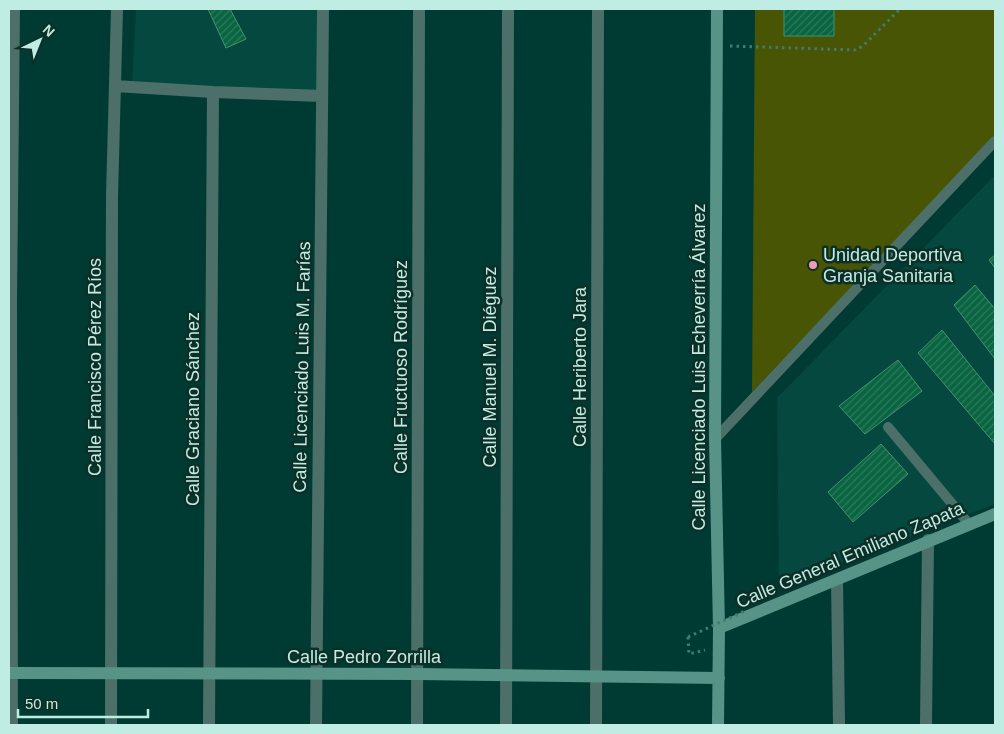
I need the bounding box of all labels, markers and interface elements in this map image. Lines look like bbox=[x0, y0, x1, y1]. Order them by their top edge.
north arrow bbox=[15, 15, 65, 65]
text: N bbox=[40, 21, 58, 40]
street label: Calle Licenciado Luis Echeverría Álvarez bbox=[689, 203, 709, 531]
street label: Calle Licenciado Luis M. Farías bbox=[290, 241, 314, 493]
place label: Unidad Deportiva Granja Sanitaria bbox=[823, 245, 963, 286]
street label: Calle Francisco Pérez Ríos bbox=[85, 258, 105, 476]
marker: Unidad Deportiva Granja Sanitaria bbox=[807, 259, 819, 271]
street label: Calle Fructuoso Rodríguez bbox=[391, 260, 411, 474]
street label: Calle Manuel M. Diéguez bbox=[480, 266, 500, 468]
street label: Calle Heriberto Jara bbox=[570, 286, 590, 447]
street label: Calle Graciano Sánchez bbox=[183, 312, 203, 506]
street label: Calle General Emiliano Zapata bbox=[733, 498, 968, 612]
street label: Calle Pedro Zorrilla bbox=[287, 647, 442, 667]
scale bar bbox=[18, 686, 148, 718]
text: 50 m bbox=[25, 695, 58, 712]

